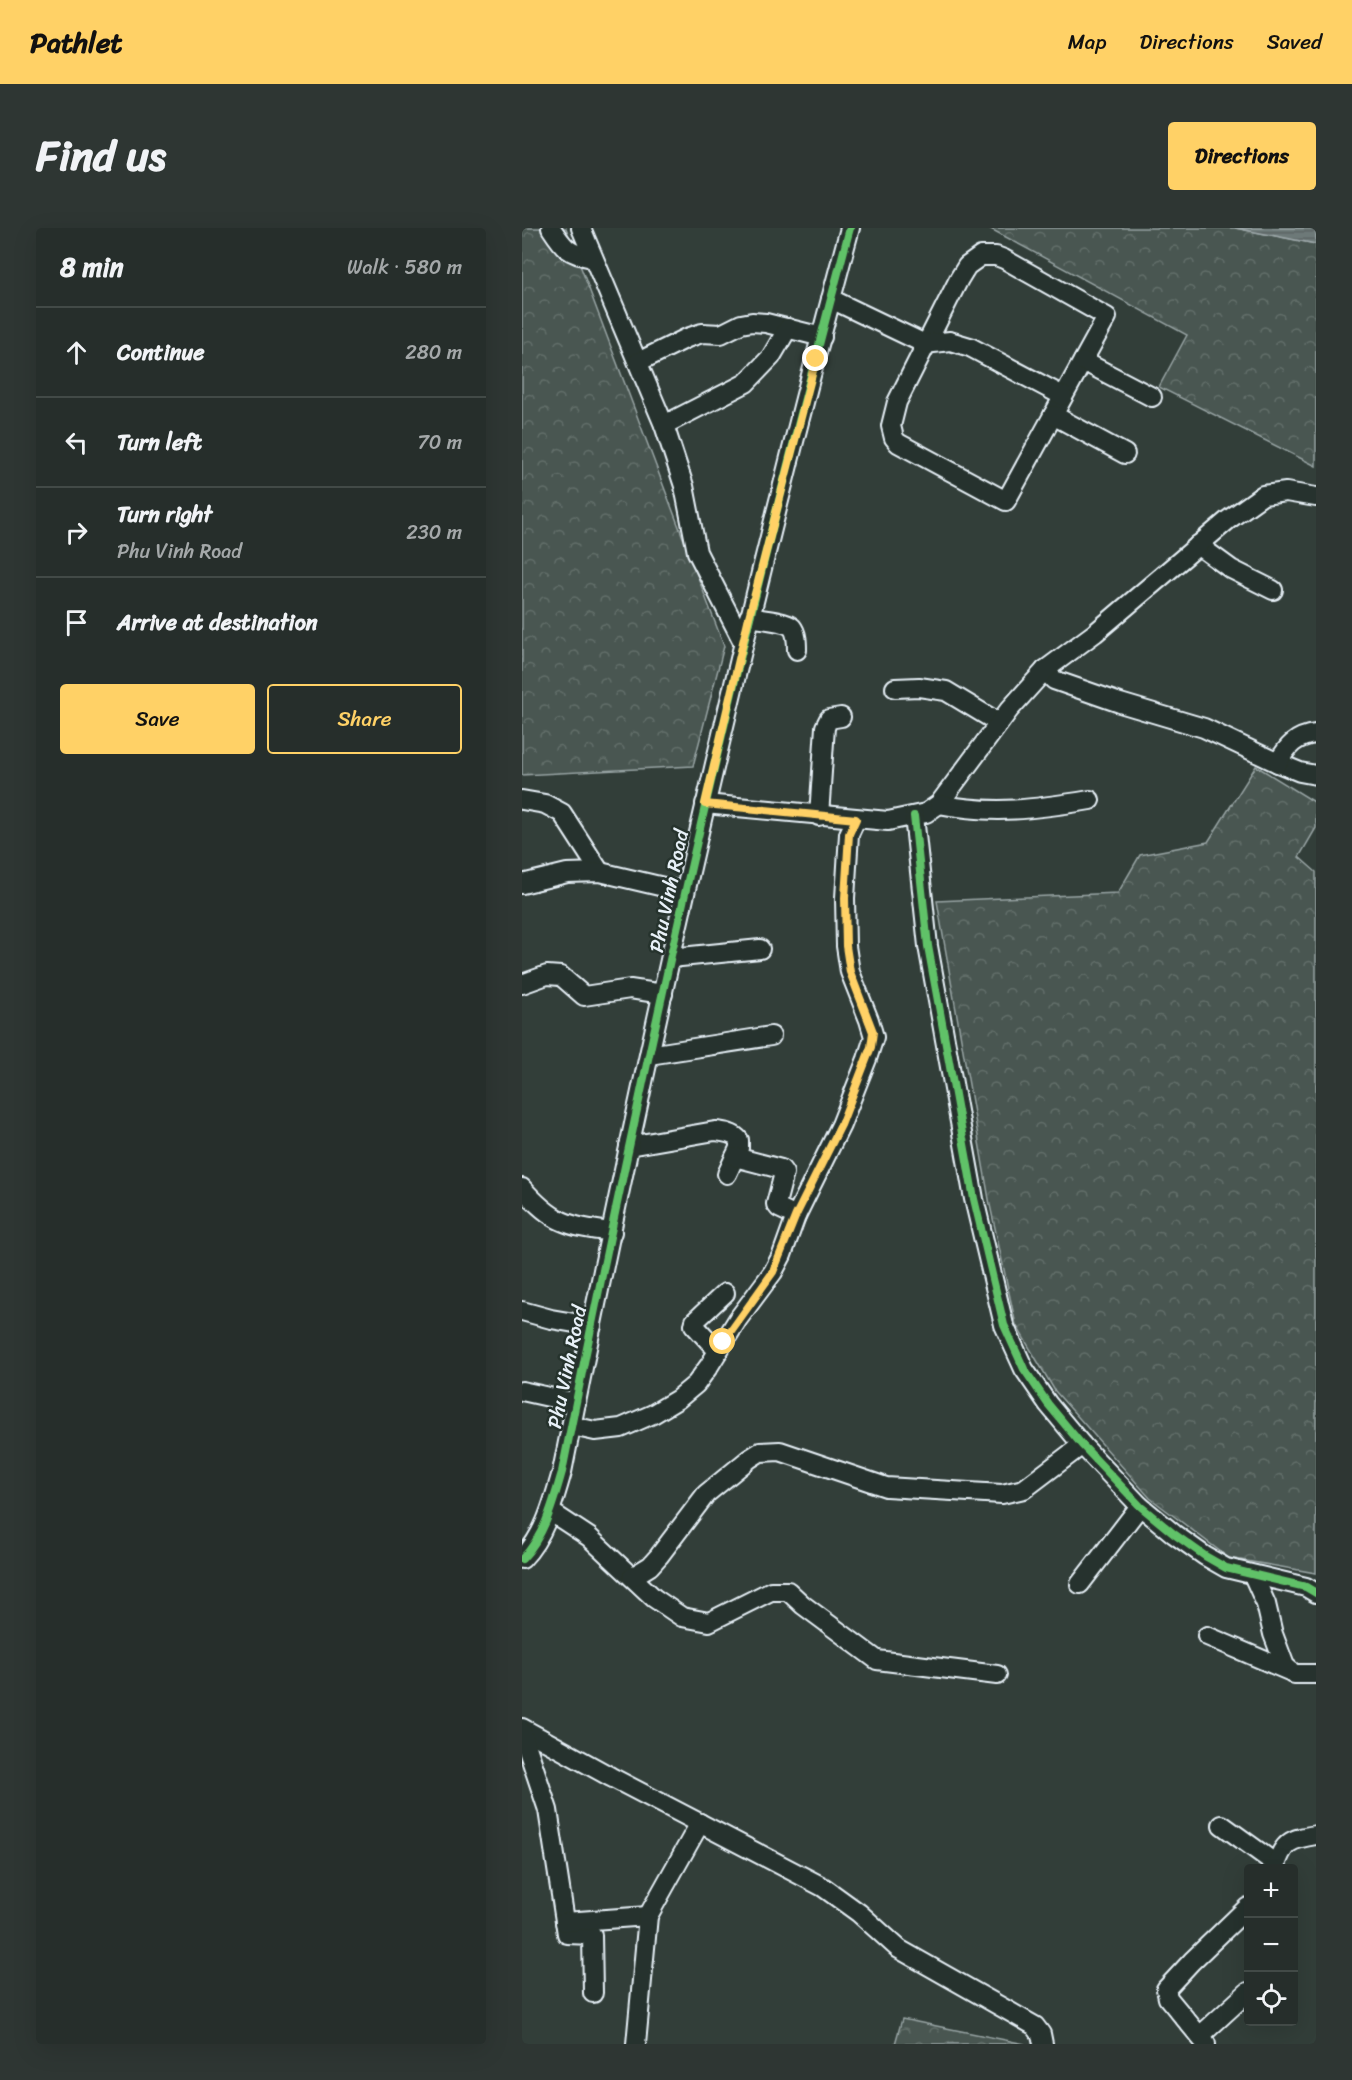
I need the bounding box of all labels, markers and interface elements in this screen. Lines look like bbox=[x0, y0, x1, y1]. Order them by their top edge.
text: Pathlet bbox=[30, 18, 123, 67]
text: Map bbox=[1068, 23, 1106, 61]
text: Directions bbox=[1139, 23, 1234, 61]
text: Saved bbox=[1267, 23, 1322, 61]
text: Find us bbox=[36, 119, 166, 193]
button: Directions bbox=[1168, 122, 1316, 190]
text: 8 min bbox=[60, 244, 124, 290]
text: Walk · 580 m bbox=[347, 250, 462, 285]
text: Continue bbox=[117, 333, 205, 372]
text: 280 m bbox=[405, 335, 462, 370]
icon: ahead bbox=[60, 336, 93, 369]
route end bbox=[802, 345, 828, 371]
text: Turn left bbox=[117, 423, 202, 462]
text: 70 m bbox=[417, 425, 462, 460]
icon: left bbox=[60, 426, 93, 459]
text: Turn right bbox=[117, 495, 212, 534]
text: 230 m bbox=[406, 515, 462, 550]
icon: right bbox=[60, 516, 93, 549]
text: Phu Vinh Road bbox=[117, 534, 242, 569]
text: Arrive at destination bbox=[117, 603, 318, 642]
icon: arrive bbox=[60, 606, 93, 639]
button: Save bbox=[60, 684, 255, 754]
button: Share bbox=[267, 684, 462, 754]
street label: Phu Vinh Road bbox=[639, 825, 699, 956]
street label: Phu Vinh Road bbox=[537, 1301, 597, 1432]
route start bbox=[709, 1328, 735, 1354]
map controls bbox=[1244, 1864, 1298, 2026]
button: + bbox=[1244, 1864, 1298, 1918]
button: − bbox=[1244, 1918, 1298, 1972]
button: locate bbox=[1244, 1972, 1298, 2026]

